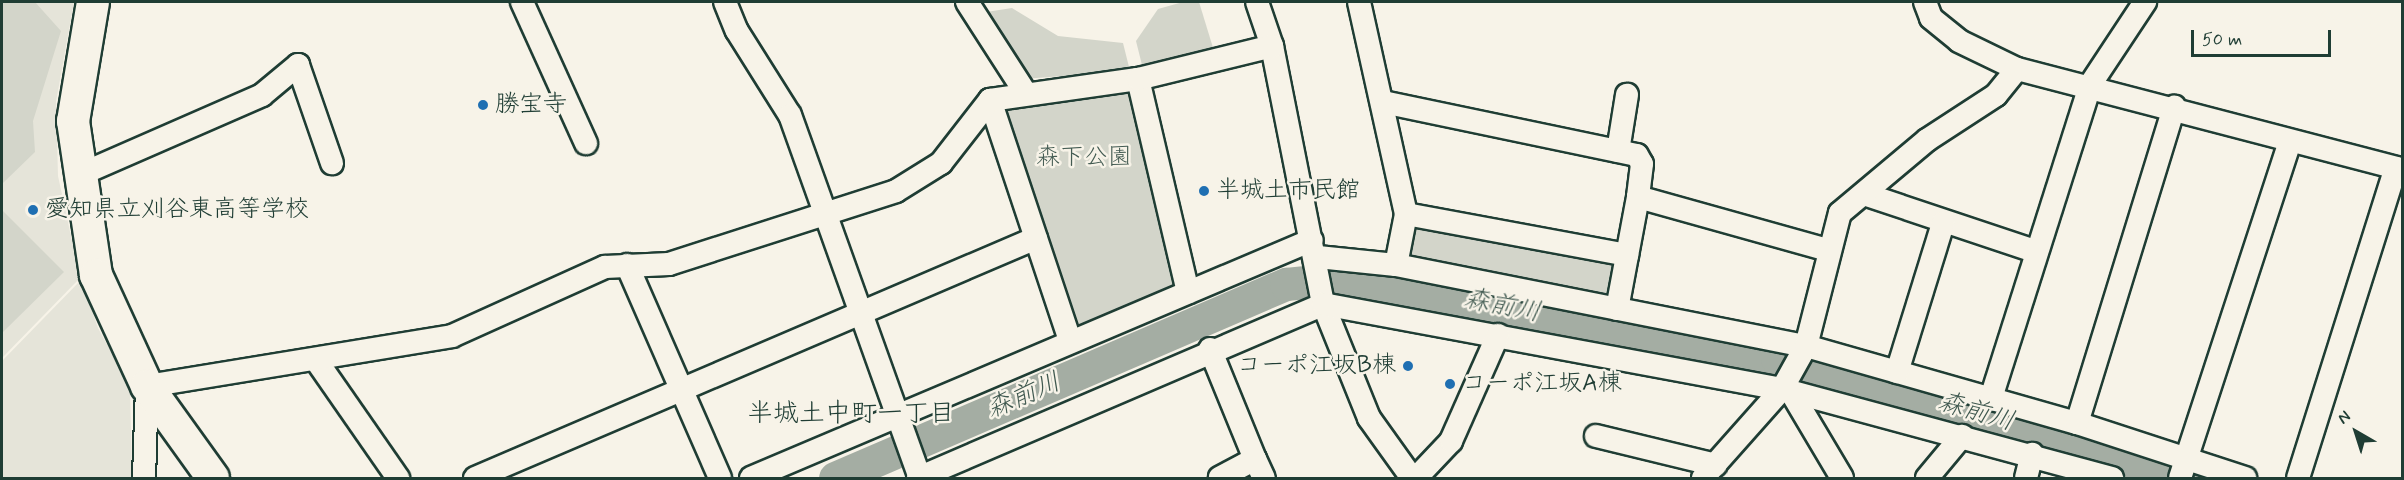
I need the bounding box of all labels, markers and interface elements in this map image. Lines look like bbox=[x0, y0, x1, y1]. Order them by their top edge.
scale bar bbox=[2194, 18, 2334, 56]
text: 50 m bbox=[2202, 28, 2242, 52]
place label: 勝宝寺 bbox=[495, 91, 567, 119]
marker: 勝宝寺 bbox=[476, 98, 490, 112]
park label: 森下公園 bbox=[1036, 144, 1132, 172]
place label: 半城土市民館 bbox=[1216, 177, 1360, 205]
marker: 半城土市民館 bbox=[1197, 184, 1211, 198]
place label: 愛知県立刈谷東高等学校 bbox=[45, 196, 309, 224]
marker: 愛知県立刈谷東高等学校 bbox=[26, 203, 40, 217]
water label: 森前川 bbox=[1461, 284, 1543, 330]
place label: コーポ江坂B棟 bbox=[1237, 352, 1396, 380]
marker: コーポ江坂B棟 bbox=[1401, 359, 1415, 373]
water label: 森前川 bbox=[982, 367, 1066, 427]
place label: コーポ江坂A棟 bbox=[1462, 370, 1622, 398]
marker: コーポ江坂A棟 bbox=[1443, 377, 1457, 391]
water label: 森前川 bbox=[1934, 387, 2018, 439]
district label: 半城土中町一丁目 bbox=[747, 399, 955, 431]
north arrow bbox=[2326, 402, 2386, 462]
text: N bbox=[2334, 406, 2355, 429]

